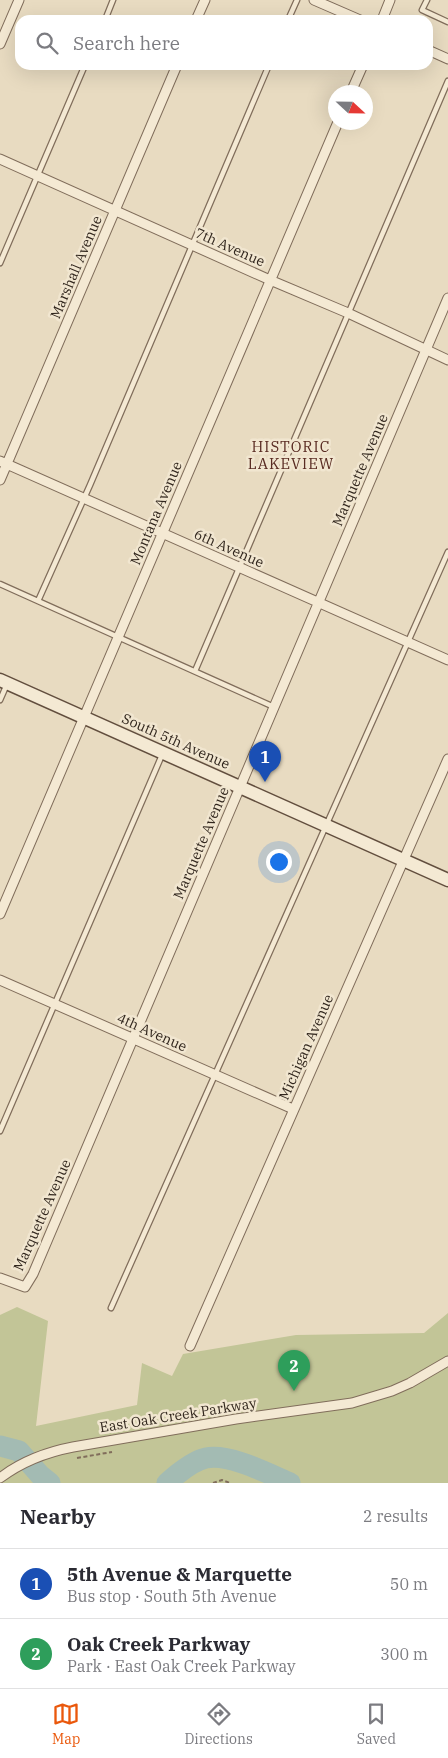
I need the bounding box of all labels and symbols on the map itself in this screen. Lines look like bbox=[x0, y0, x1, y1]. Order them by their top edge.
north arrow bbox=[328, 85, 373, 130]
street label: Marshall Avenue bbox=[46, 213, 106, 321]
street label: 7th Avenue bbox=[192, 224, 268, 270]
street label: Marquette Avenue bbox=[328, 411, 392, 529]
district label: HISTORIC LAKEVIEW bbox=[248, 437, 334, 473]
street label: Montana Avenue bbox=[126, 459, 186, 567]
street label: 6th Avenue bbox=[191, 525, 267, 571]
street label: South 5th Avenue bbox=[119, 709, 233, 773]
pin: 1 bbox=[249, 741, 281, 782]
street label: Marquette Avenue bbox=[169, 784, 233, 902]
your location bbox=[266, 849, 292, 875]
street label: Michigan Avenue bbox=[275, 991, 337, 1103]
street label: 4th Avenue bbox=[114, 1009, 190, 1055]
street label: Marquette Avenue bbox=[9, 1156, 75, 1274]
pin: 2 bbox=[278, 1350, 310, 1391]
street label: East Oak Creek Parkway bbox=[98, 1394, 258, 1436]

